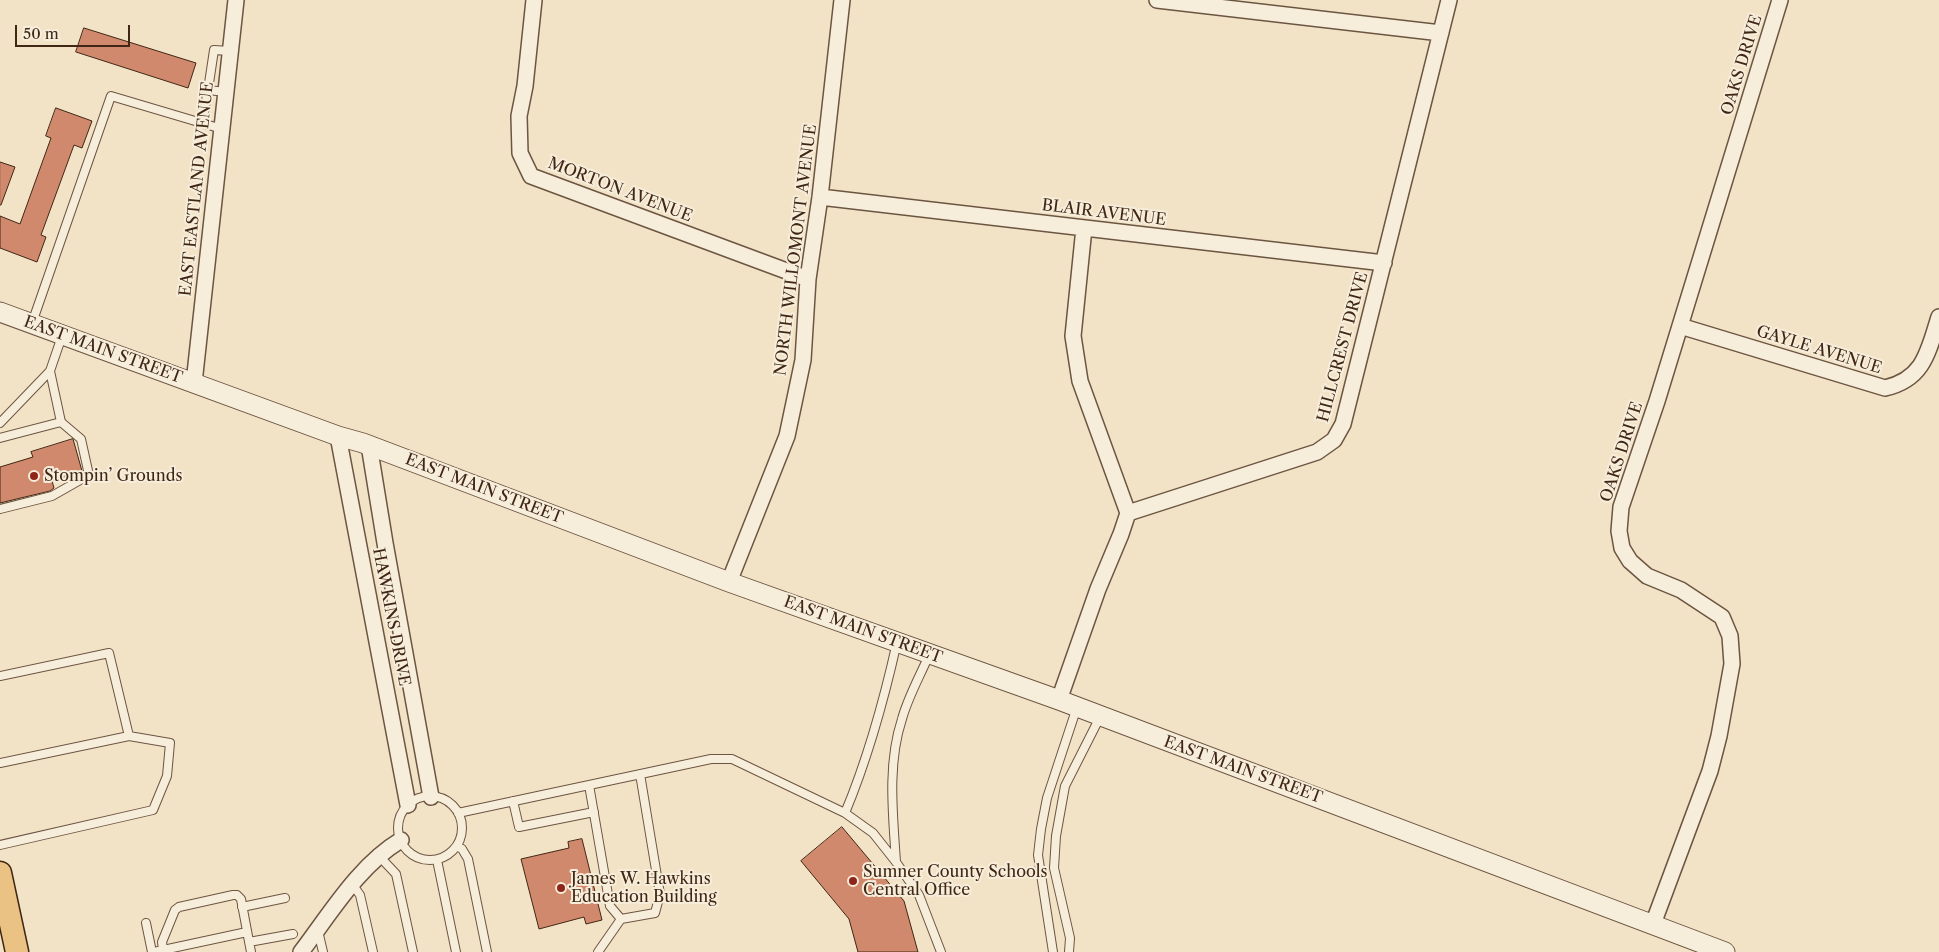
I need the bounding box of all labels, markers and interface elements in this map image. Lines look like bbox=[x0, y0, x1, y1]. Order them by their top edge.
street label: OAKS DRIVE bbox=[1718, 12, 1766, 118]
scale bar bbox=[18, 15, 132, 47]
text: 50 m bbox=[23, 24, 59, 43]
street label: EAST EASTLAND AVENUE bbox=[176, 81, 218, 297]
street label: NORTH WILLOMONT AVENUE bbox=[771, 123, 821, 377]
street label: MORTON AVENUE bbox=[545, 154, 695, 226]
street label: BLAIR AVENUE bbox=[1041, 196, 1167, 230]
street label: HILLCREST DRIVE bbox=[1314, 270, 1372, 424]
street label: EAST MAIN STREET bbox=[21, 312, 185, 388]
street label: GAYLE AVENUE bbox=[1754, 322, 1884, 378]
street label: OAKS DRIVE bbox=[1597, 400, 1647, 504]
street label: EAST MAIN STREET bbox=[402, 450, 566, 528]
place label: Stompin’ Grounds bbox=[44, 466, 182, 486]
marker: Stompin’ Grounds bbox=[28, 470, 40, 482]
street label: HAWKINS DRIVE bbox=[368, 546, 414, 688]
street label: EAST MAIN STREET bbox=[781, 592, 945, 668]
street label: EAST MAIN STREET bbox=[1161, 732, 1325, 808]
place label: Sumner County Schools Central Office bbox=[863, 862, 1047, 900]
place label: James W. Hawkins Education Building bbox=[571, 869, 717, 907]
marker: Sumner County Schools Central Office bbox=[847, 875, 859, 887]
marker: James W. Hawkins Education Building bbox=[555, 882, 567, 894]

